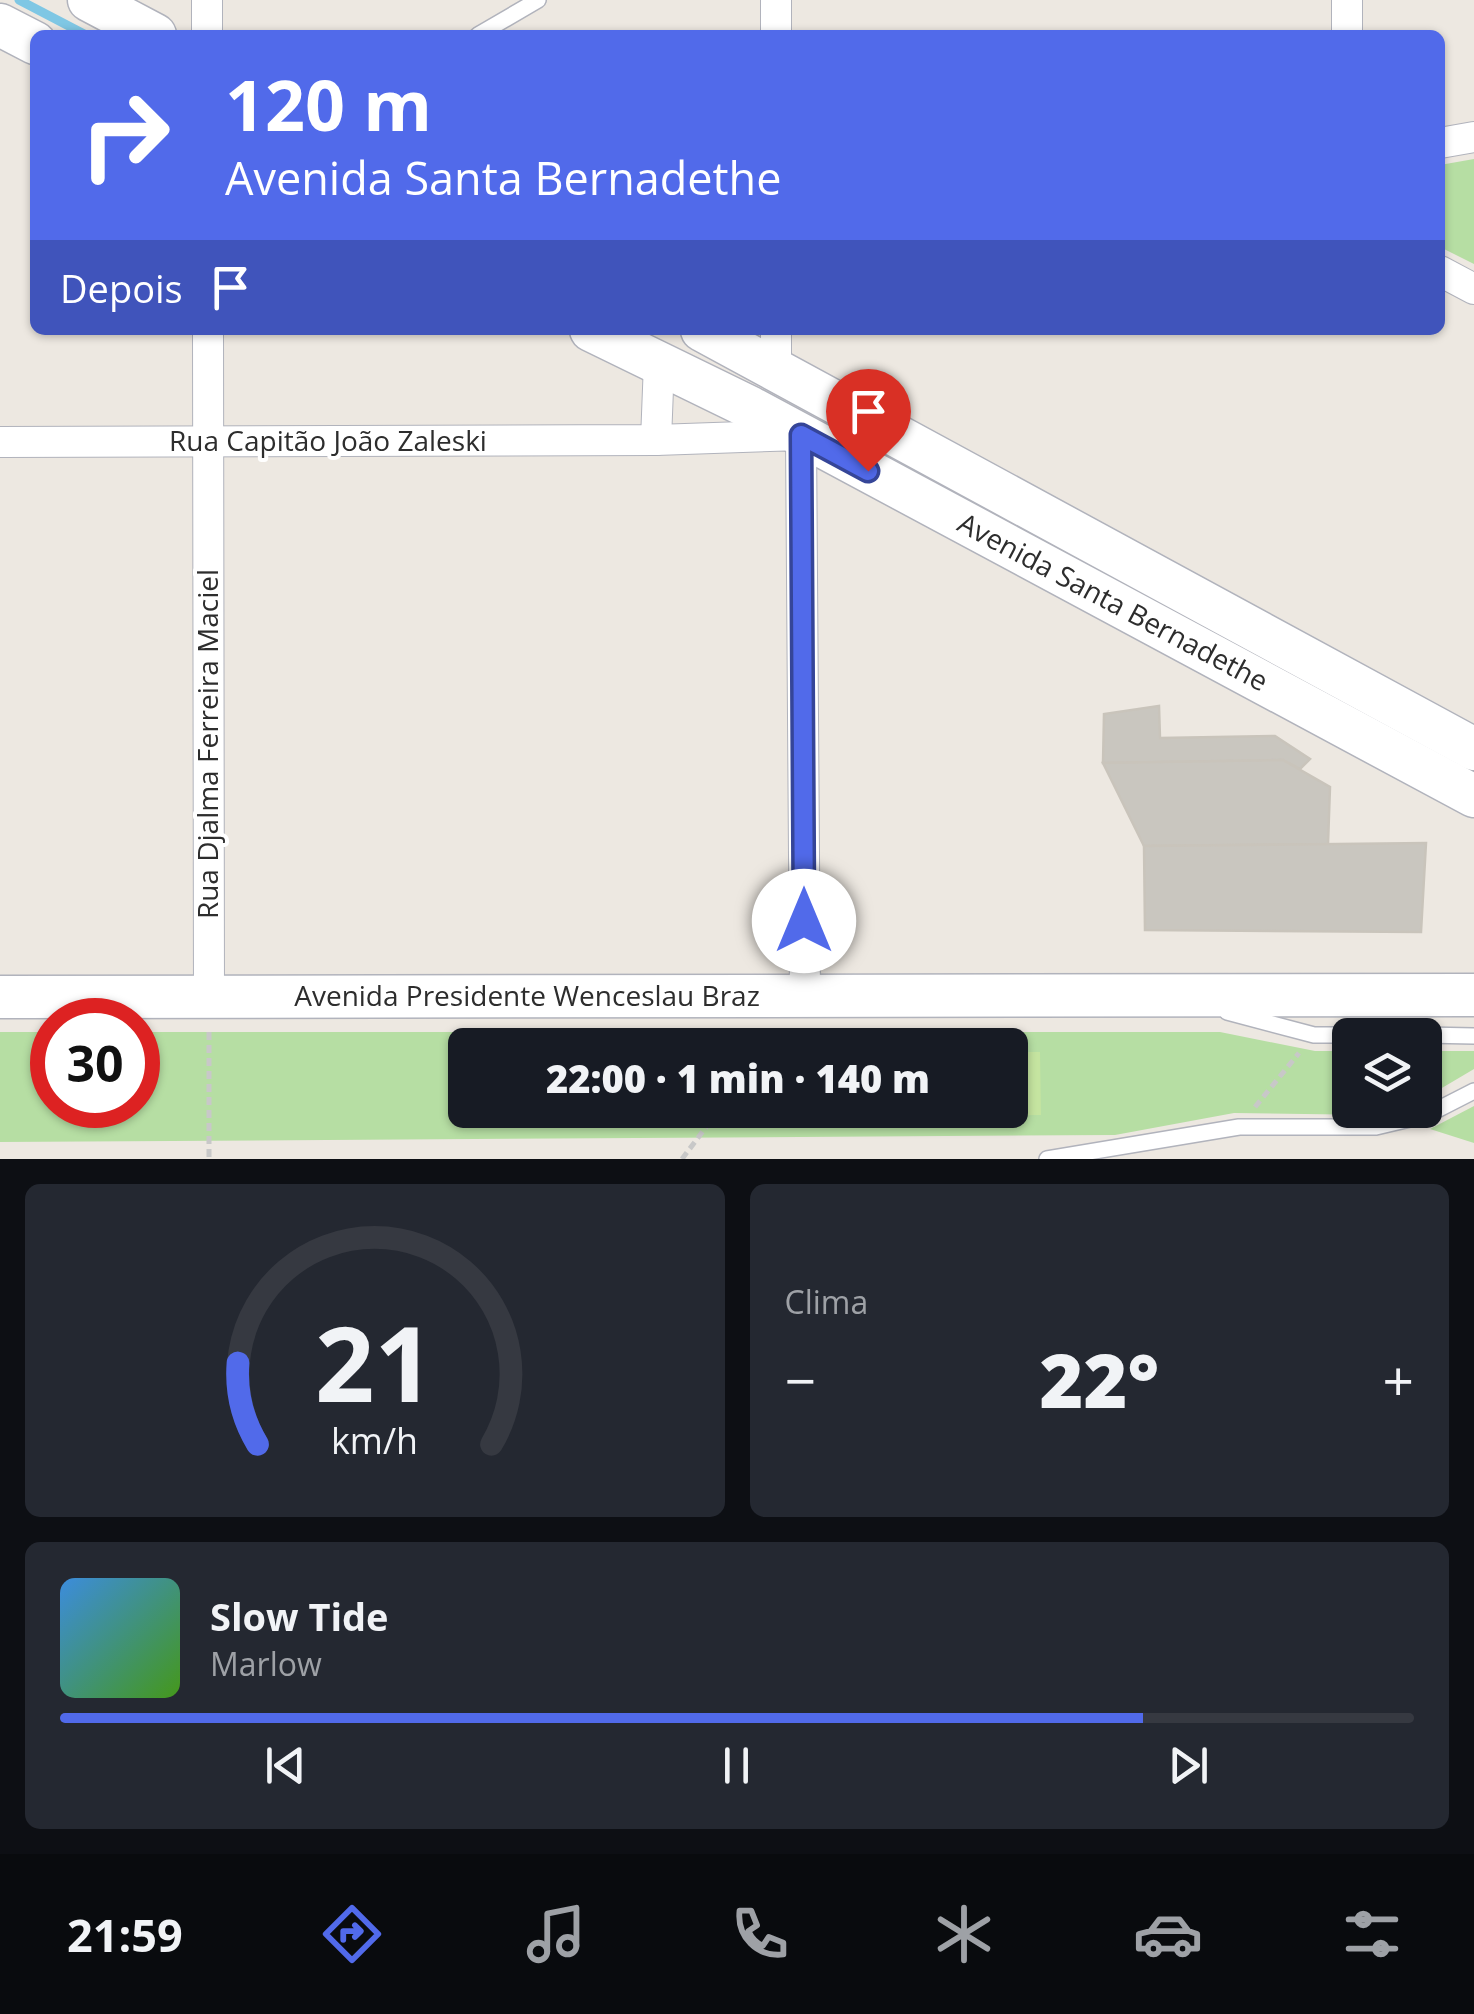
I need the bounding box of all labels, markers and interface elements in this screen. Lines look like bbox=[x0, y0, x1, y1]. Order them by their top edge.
text: 120 m bbox=[225, 56, 432, 152]
icon: right bbox=[60, 70, 190, 200]
text: Avenida Santa Bernadethe bbox=[225, 147, 781, 208]
icon: arrive bbox=[203, 260, 258, 315]
text: Depois bbox=[60, 262, 183, 314]
pin bbox=[826, 369, 911, 472]
icon: arrive bbox=[841, 384, 896, 439]
street label: Rua Capitão João Zaleski bbox=[169, 421, 487, 459]
street label: Avenida Santa Bernadethe bbox=[952, 503, 1275, 699]
street label: Rua Djalma Ferreira Maciel bbox=[188, 569, 226, 919]
position arrow bbox=[752, 869, 856, 973]
street label: Avenida Presidente Wenceslau Braz bbox=[294, 976, 760, 1014]
speed limit sign: 30 bbox=[30, 998, 160, 1128]
map controls bbox=[1332, 1018, 1442, 1128]
button: layers bbox=[1332, 1018, 1442, 1128]
text: 22:00 · 1 min · 140 m bbox=[546, 1052, 930, 1104]
text: Clima bbox=[785, 1280, 868, 1323]
text: 21 bbox=[315, 1291, 434, 1432]
text: 22° bbox=[1039, 1328, 1159, 1430]
text: − bbox=[785, 1342, 816, 1417]
text: + bbox=[1383, 1342, 1414, 1417]
text: km/h bbox=[331, 1416, 418, 1464]
text: Slow Tide bbox=[210, 1590, 389, 1642]
text: Marlow bbox=[210, 1642, 322, 1685]
icon: previous bbox=[258, 1738, 313, 1793]
icon: pause bbox=[709, 1738, 764, 1793]
icon: next bbox=[1161, 1738, 1216, 1793]
icon: directions bbox=[317, 1899, 387, 1969]
icon: music bbox=[521, 1899, 591, 1969]
icon: phone bbox=[725, 1899, 795, 1969]
icon: climate bbox=[929, 1899, 999, 1969]
icon: car bbox=[1133, 1899, 1203, 1969]
icon: filters bbox=[1337, 1899, 1407, 1969]
text: 21:59 bbox=[67, 1904, 183, 1965]

